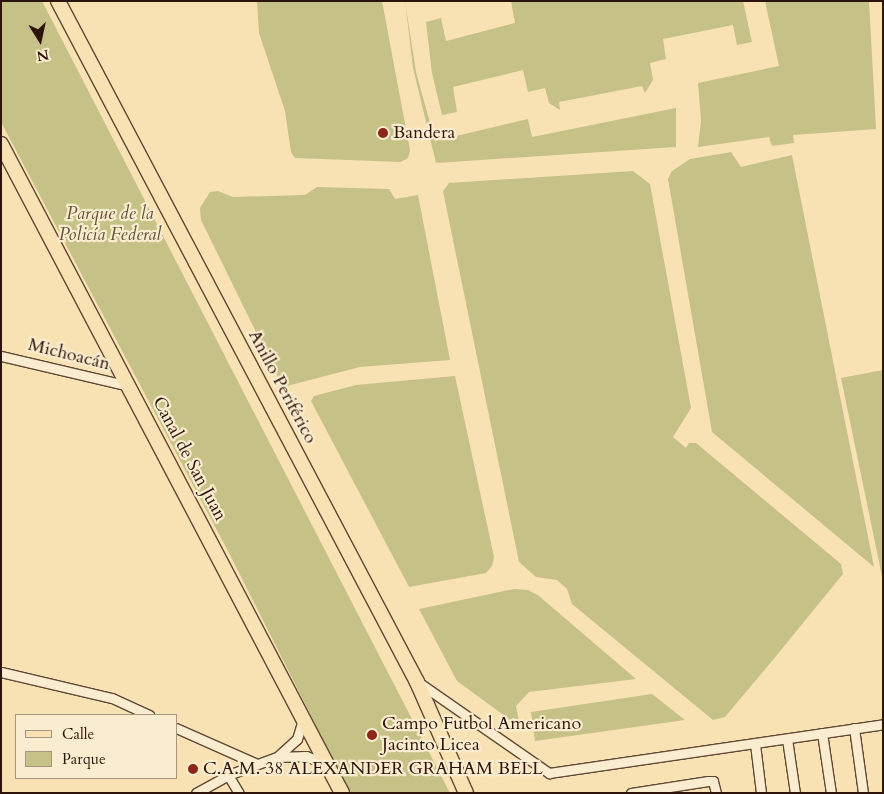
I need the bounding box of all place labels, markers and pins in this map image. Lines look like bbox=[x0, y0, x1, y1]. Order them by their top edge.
place label: Bandera bbox=[393, 122, 455, 144]
marker: Bandera bbox=[377, 127, 389, 139]
place label: Campo Futbol Americano Jacinto Licea bbox=[382, 714, 581, 756]
marker: Campo Futbol Americano Jacinto Licea bbox=[366, 729, 378, 741]
place label: C.A.M. 38 ALEXANDER GRAHAM BELL bbox=[203, 758, 543, 780]
marker: C.A.M. 38 ALEXANDER GRAHAM BELL bbox=[187, 763, 199, 775]

